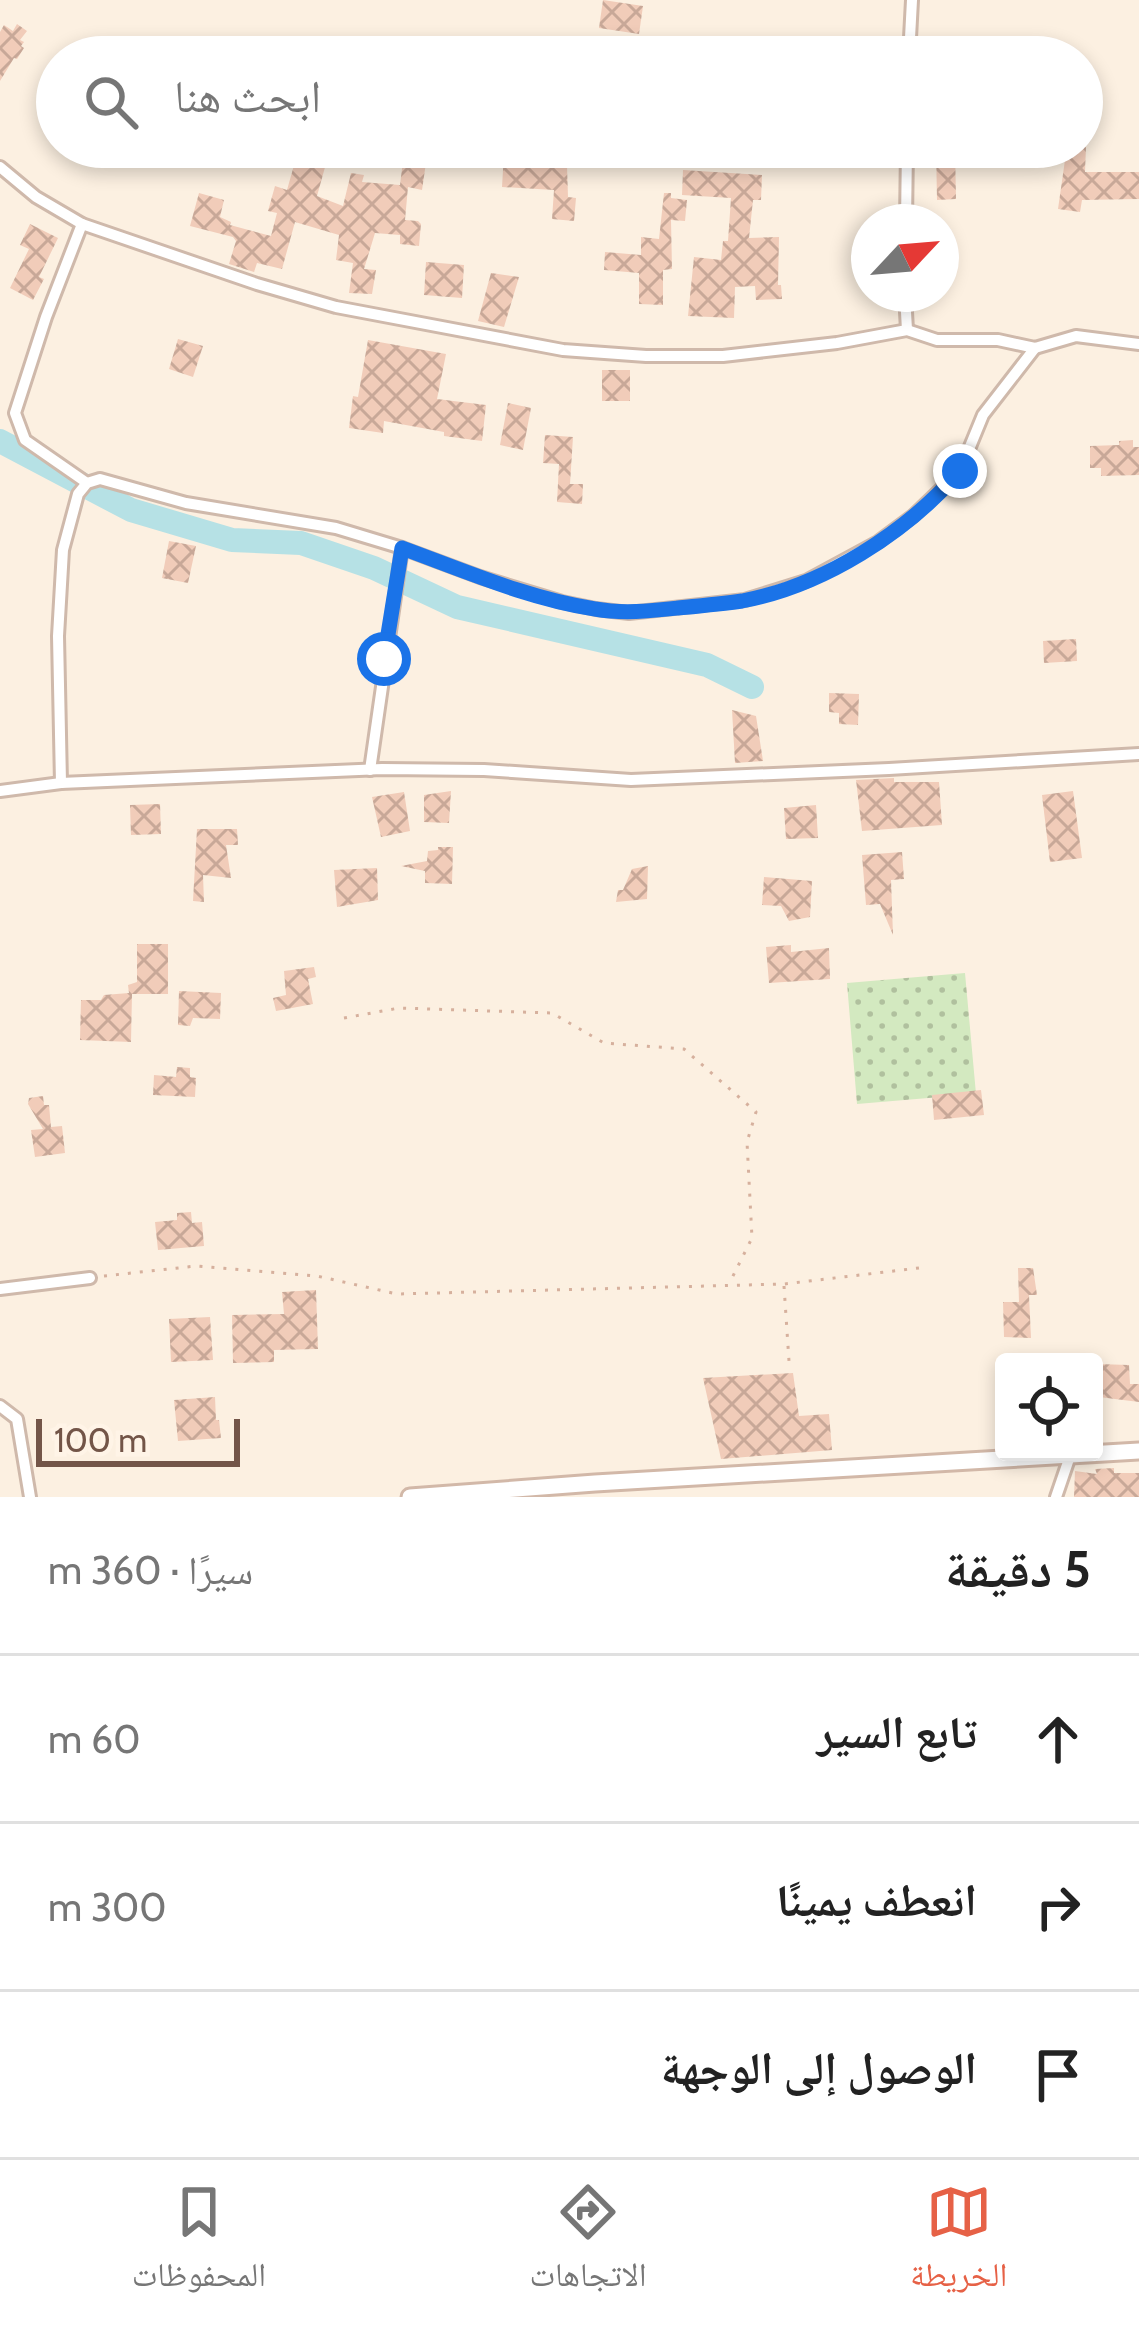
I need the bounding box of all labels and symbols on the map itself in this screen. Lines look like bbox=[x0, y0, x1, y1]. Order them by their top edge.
north arrow bbox=[851, 204, 959, 312]
route end bbox=[933, 444, 987, 498]
route start bbox=[357, 632, 411, 686]
scale bar bbox=[36, 1413, 240, 1466]

